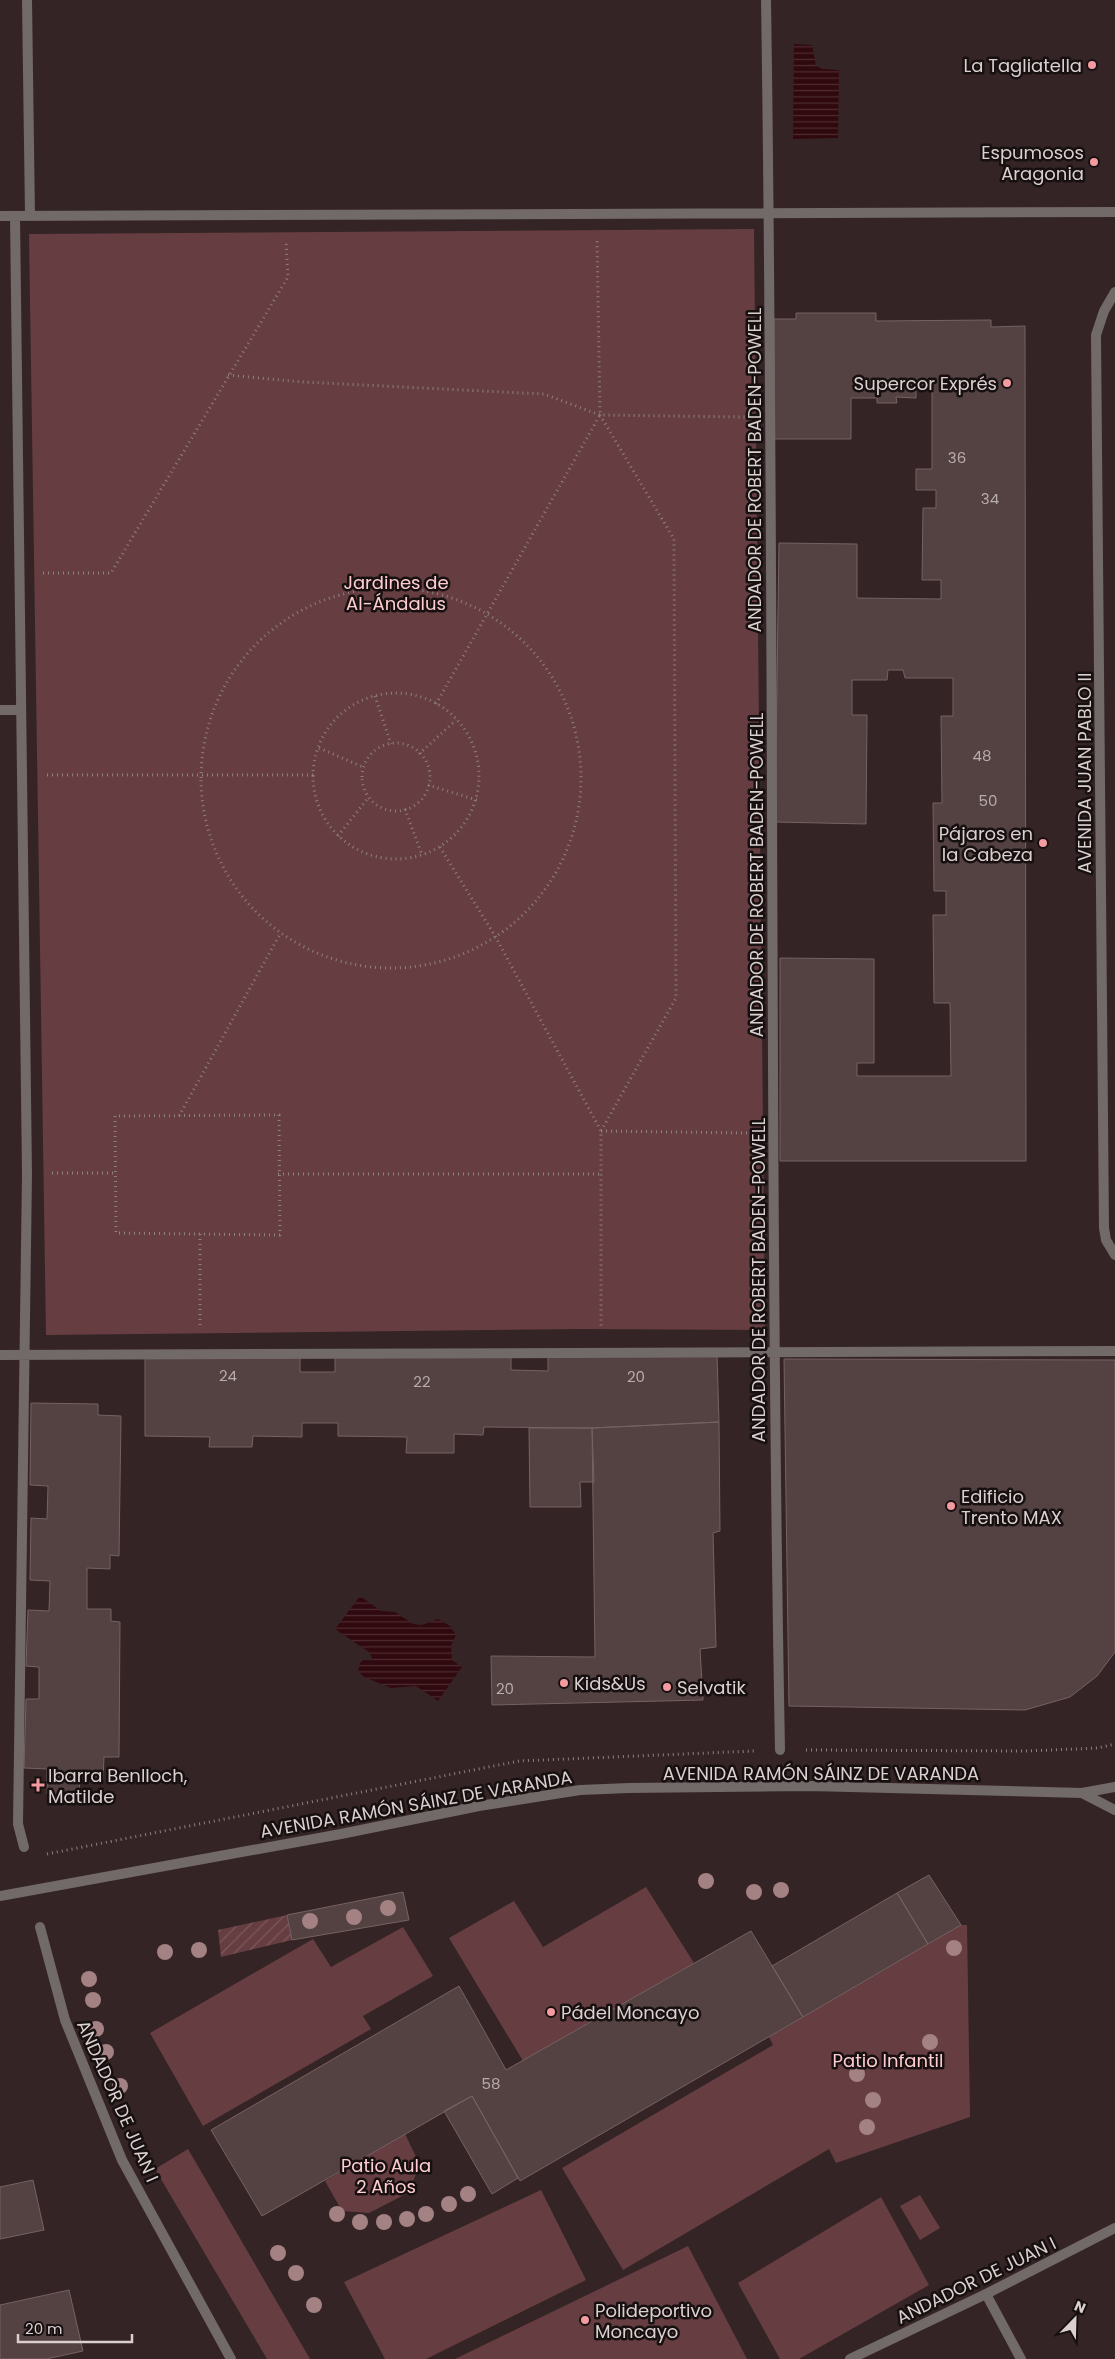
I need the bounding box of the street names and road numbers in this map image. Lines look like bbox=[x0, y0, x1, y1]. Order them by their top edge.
street label: ANDADOR DE ROBERT BADEN-POWELL bbox=[742, 308, 767, 632]
street label: AVENIDA JUAN PABLO II bbox=[1072, 673, 1097, 873]
street label: ANDADOR DE ROBERT BADEN-POWELL bbox=[744, 713, 769, 1037]
street label: ANDADOR DE ROBERT BADEN-POWELL bbox=[746, 1118, 771, 1442]
street label: AVENIDA RAMÓN SÁINZ DE VARANDA bbox=[663, 1761, 979, 1786]
street label: AVENIDA RAMÓN SÁINZ DE VARANDA bbox=[258, 1764, 574, 1844]
street label: ANDADOR DE JUAN I bbox=[71, 2016, 165, 2186]
street label: ANDADOR DE JUAN I bbox=[892, 2230, 1060, 2330]

